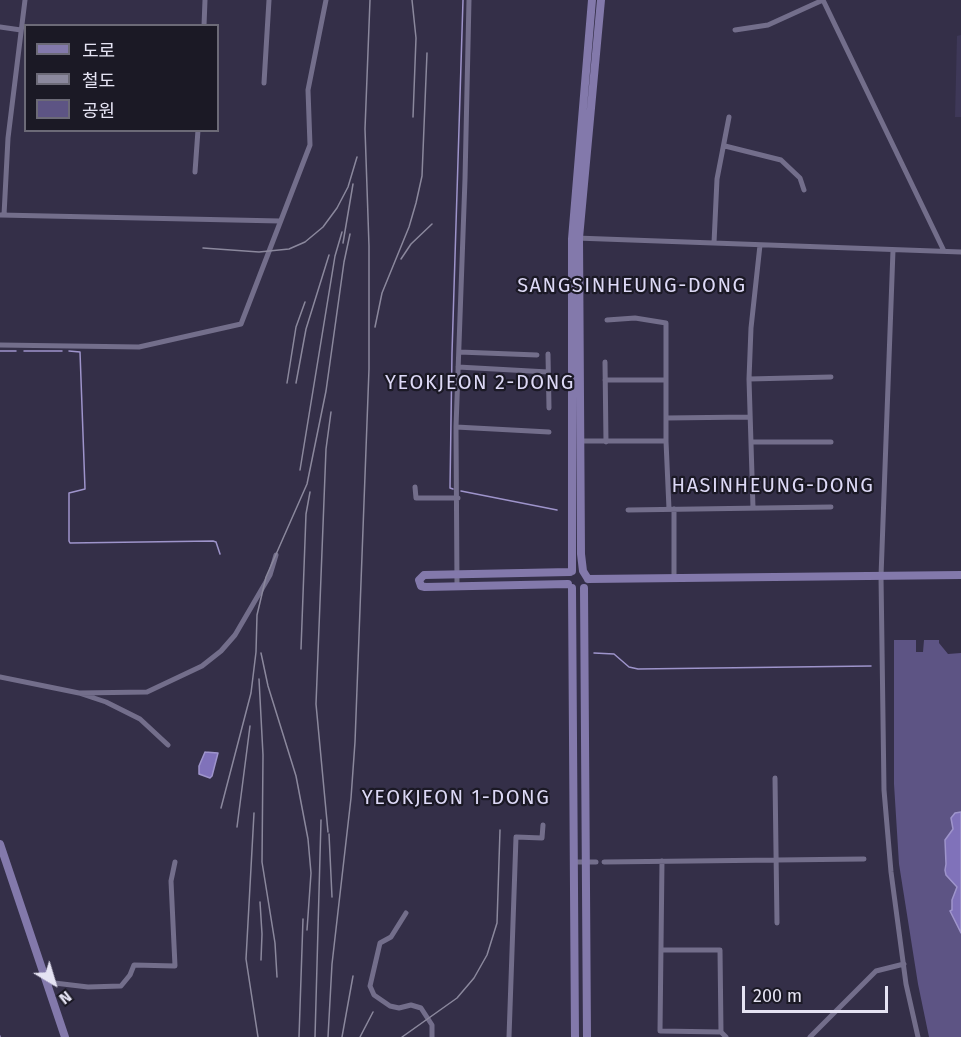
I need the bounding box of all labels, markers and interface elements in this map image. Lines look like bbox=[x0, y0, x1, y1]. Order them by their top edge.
legend bbox=[24, 24, 219, 132]
text: 도로 bbox=[82, 40, 115, 62]
text: 철도 bbox=[82, 70, 115, 92]
text: 공원 bbox=[82, 100, 115, 122]
district label: SANGSINHEUNG-DONG bbox=[517, 274, 747, 298]
district label: YEOKJEON 2-DONG bbox=[385, 371, 575, 395]
district label: HASINHEUNG-DONG bbox=[672, 474, 874, 498]
district label: YEOKJEON 1-DONG bbox=[362, 786, 550, 810]
north arrow bbox=[24, 953, 84, 1013]
scale bar bbox=[745, 974, 890, 1012]
text: 200 m bbox=[753, 985, 802, 1007]
text: N bbox=[55, 987, 75, 1008]

